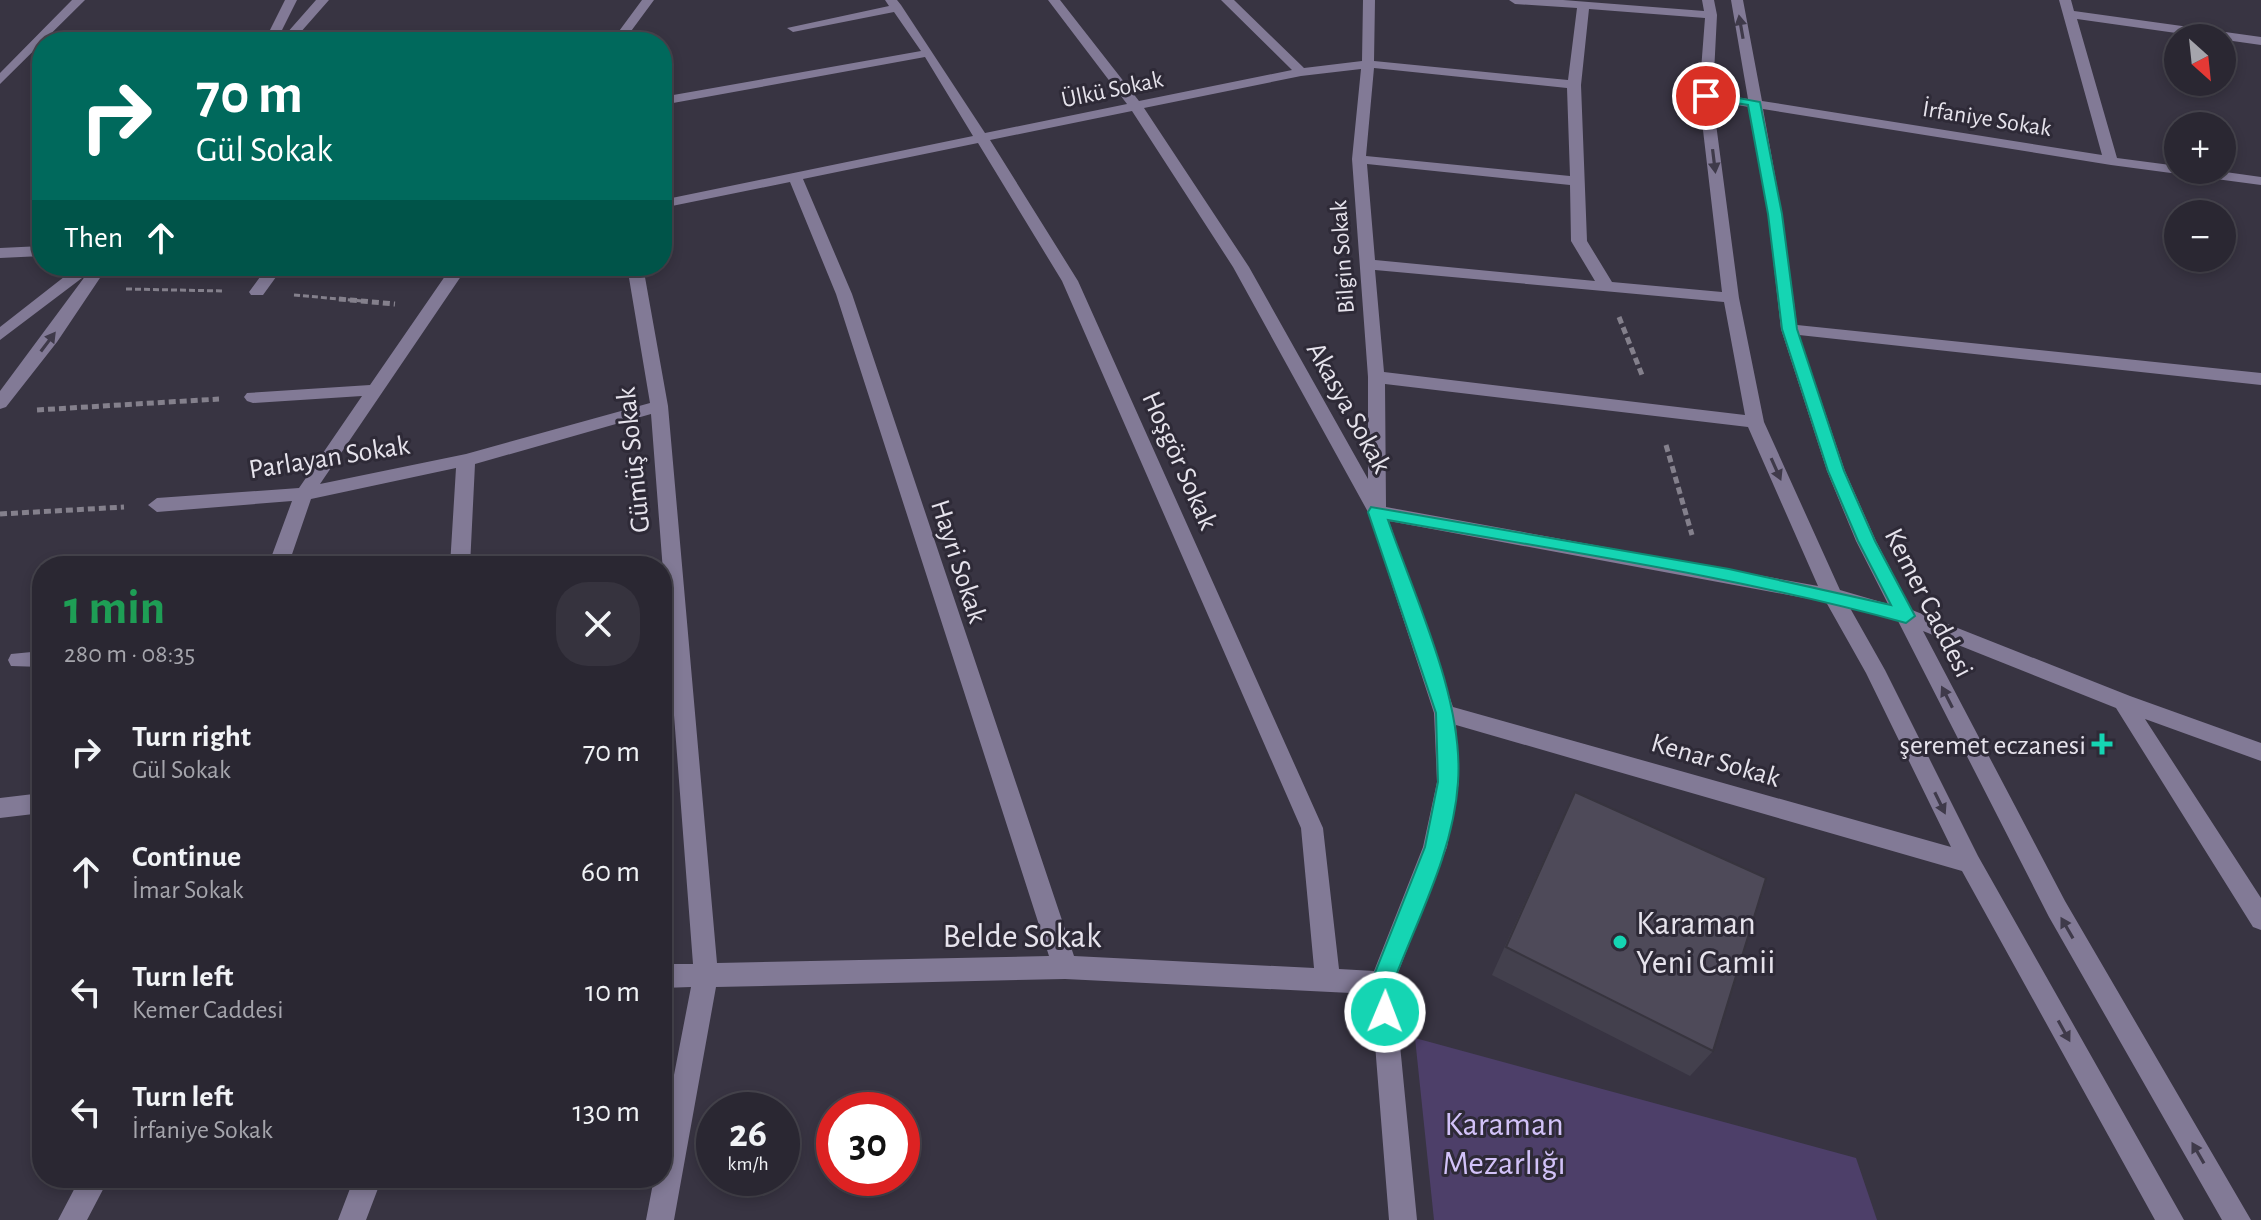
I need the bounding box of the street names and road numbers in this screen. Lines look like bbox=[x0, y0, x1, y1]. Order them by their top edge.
street label: Ülkü Sokak bbox=[1059, 67, 1165, 112]
street label: İrfaniye Sokak bbox=[1921, 96, 2053, 141]
street label: Bilgin Sokak bbox=[1327, 199, 1359, 314]
street label: Akasya Sokak bbox=[1301, 338, 1396, 478]
street label: Gümüş Sokak bbox=[612, 385, 656, 534]
street label: Hoşgör Sokak bbox=[1136, 388, 1222, 534]
street label: Parlayan Sokak bbox=[247, 431, 412, 485]
street label: Hayri Sokak bbox=[925, 496, 991, 627]
street label: Kemer Caddesi bbox=[1879, 524, 1978, 682]
street label: Kenar Sokak bbox=[1648, 729, 1783, 793]
street label: Belde Sokak bbox=[943, 920, 1102, 954]

